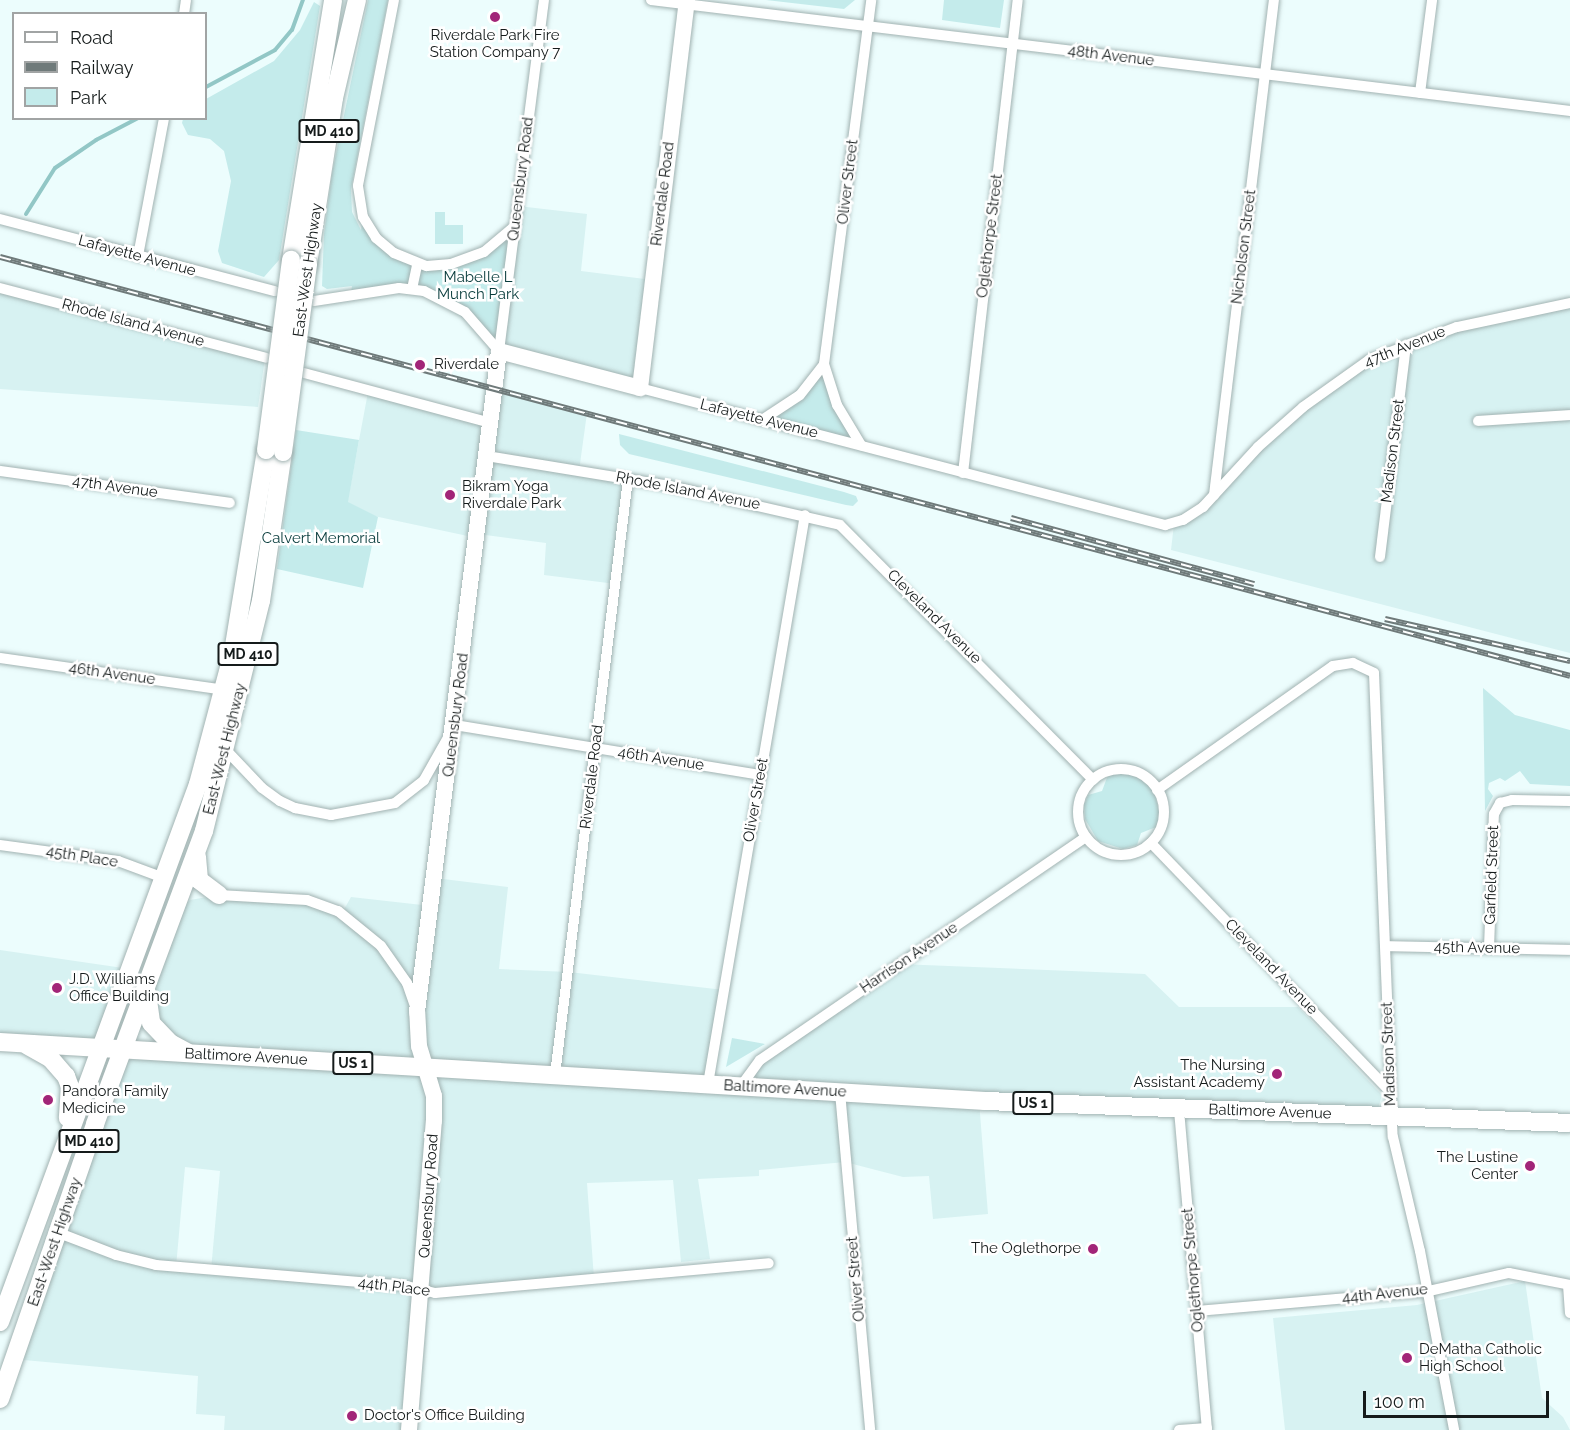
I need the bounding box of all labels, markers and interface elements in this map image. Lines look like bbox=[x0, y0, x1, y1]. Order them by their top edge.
marker: Riverdale Park Fire Station Company 7 bbox=[488, 10, 502, 24]
legend bbox=[12, 12, 207, 120]
place label: Riverdale Park Fire Station Company 7 bbox=[430, 26, 560, 61]
text: Road bbox=[70, 27, 113, 48]
street label: 48th Avenue bbox=[1067, 42, 1155, 70]
text: Railway bbox=[70, 57, 134, 78]
text: Park bbox=[70, 87, 107, 108]
street label: Queensbury Road bbox=[504, 116, 538, 242]
road number: MD 410 bbox=[298, 120, 360, 142]
street label: Oliver Street bbox=[834, 138, 862, 226]
street label: Riverdale Road bbox=[648, 141, 678, 247]
street label: Oglethorpe Street bbox=[973, 173, 1007, 299]
street label: Nicholson Street bbox=[1228, 189, 1260, 305]
street label: East-West Highway bbox=[290, 202, 326, 338]
street label: Lafayette Avenue bbox=[76, 232, 198, 280]
park label: Mabelle L Munch Park bbox=[437, 268, 519, 303]
street label: Rhode Island Avenue bbox=[60, 295, 206, 351]
street label: 47th Avenue bbox=[1362, 322, 1448, 372]
marker: Riverdale bbox=[411, 356, 429, 374]
place label: Riverdale bbox=[434, 356, 499, 374]
street label: Lafayette Avenue bbox=[698, 396, 820, 442]
street label: Madison Street bbox=[1378, 398, 1408, 504]
street label: Rhode Island Avenue bbox=[614, 468, 762, 514]
street label: 47th Avenue bbox=[71, 472, 159, 502]
place label: Bikram Yoga Riverdale Park bbox=[462, 477, 561, 512]
marker: Bikram Yoga Riverdale Park bbox=[443, 488, 457, 502]
park label: Calvert Memorial bbox=[262, 530, 380, 548]
street label: Cleveland Avenue bbox=[883, 566, 985, 668]
road number: MD 410 bbox=[216, 643, 280, 665]
street label: Queensbury Road bbox=[439, 652, 473, 778]
street label: 46th Avenue bbox=[67, 659, 157, 689]
street label: East-West Highway bbox=[200, 681, 250, 817]
street label: Riverdale Road bbox=[577, 724, 607, 830]
street label: 46th Avenue bbox=[616, 743, 706, 775]
street label: Oliver Street bbox=[740, 756, 772, 844]
street label: Garfield Street bbox=[1481, 825, 1503, 925]
street label: 45th Place bbox=[45, 842, 119, 872]
street label: Cleveland Avenue bbox=[1221, 915, 1321, 1019]
street label: Harrison Avenue bbox=[857, 919, 961, 997]
street label: 45th Avenue bbox=[1434, 938, 1520, 958]
place label: J.D. Williams Office Building bbox=[69, 970, 169, 1005]
marker: J.D. Williams Office Building bbox=[50, 981, 64, 995]
street label: Madison Street bbox=[1378, 1002, 1400, 1106]
street label: Baltimore Avenue bbox=[184, 1045, 308, 1069]
road number: US 1 bbox=[332, 1052, 374, 1074]
place label: The Nursing Assistant Academy bbox=[1133, 1056, 1265, 1091]
marker: The Nursing Assistant Academy bbox=[1270, 1067, 1284, 1081]
street label: Baltimore Avenue bbox=[723, 1077, 847, 1101]
place label: Pandora Family Medicine bbox=[62, 1082, 169, 1117]
marker: Pandora Family Medicine bbox=[39, 1091, 57, 1109]
road number: US 1 bbox=[1012, 1092, 1054, 1114]
street label: Baltimore Avenue bbox=[1208, 1101, 1332, 1123]
road number: MD 410 bbox=[58, 1130, 121, 1152]
street label: Queensbury Road bbox=[416, 1133, 442, 1259]
place label: The Lustine Center bbox=[1437, 1148, 1518, 1183]
marker: The Lustine Center bbox=[1523, 1159, 1537, 1173]
street label: East-West Highway bbox=[24, 1175, 86, 1309]
street label: Oglethorpe Street bbox=[1179, 1207, 1207, 1333]
street label: Oliver Street bbox=[843, 1235, 869, 1323]
place label: The Oglethorpe bbox=[971, 1240, 1081, 1258]
marker: The Oglethorpe bbox=[1086, 1242, 1100, 1256]
street label: 44th Place bbox=[357, 1274, 431, 1300]
street label: 44th Avenue bbox=[1341, 1281, 1429, 1307]
place label: DeMatha Catholic High School bbox=[1419, 1340, 1542, 1375]
marker: DeMatha Catholic High School bbox=[1400, 1351, 1414, 1365]
scale bar bbox=[1366, 1379, 1552, 1417]
text: 100 m bbox=[1374, 1391, 1425, 1412]
place label: Doctor's Office Building bbox=[364, 1407, 525, 1425]
marker: Doctor's Office Building bbox=[345, 1409, 359, 1423]

